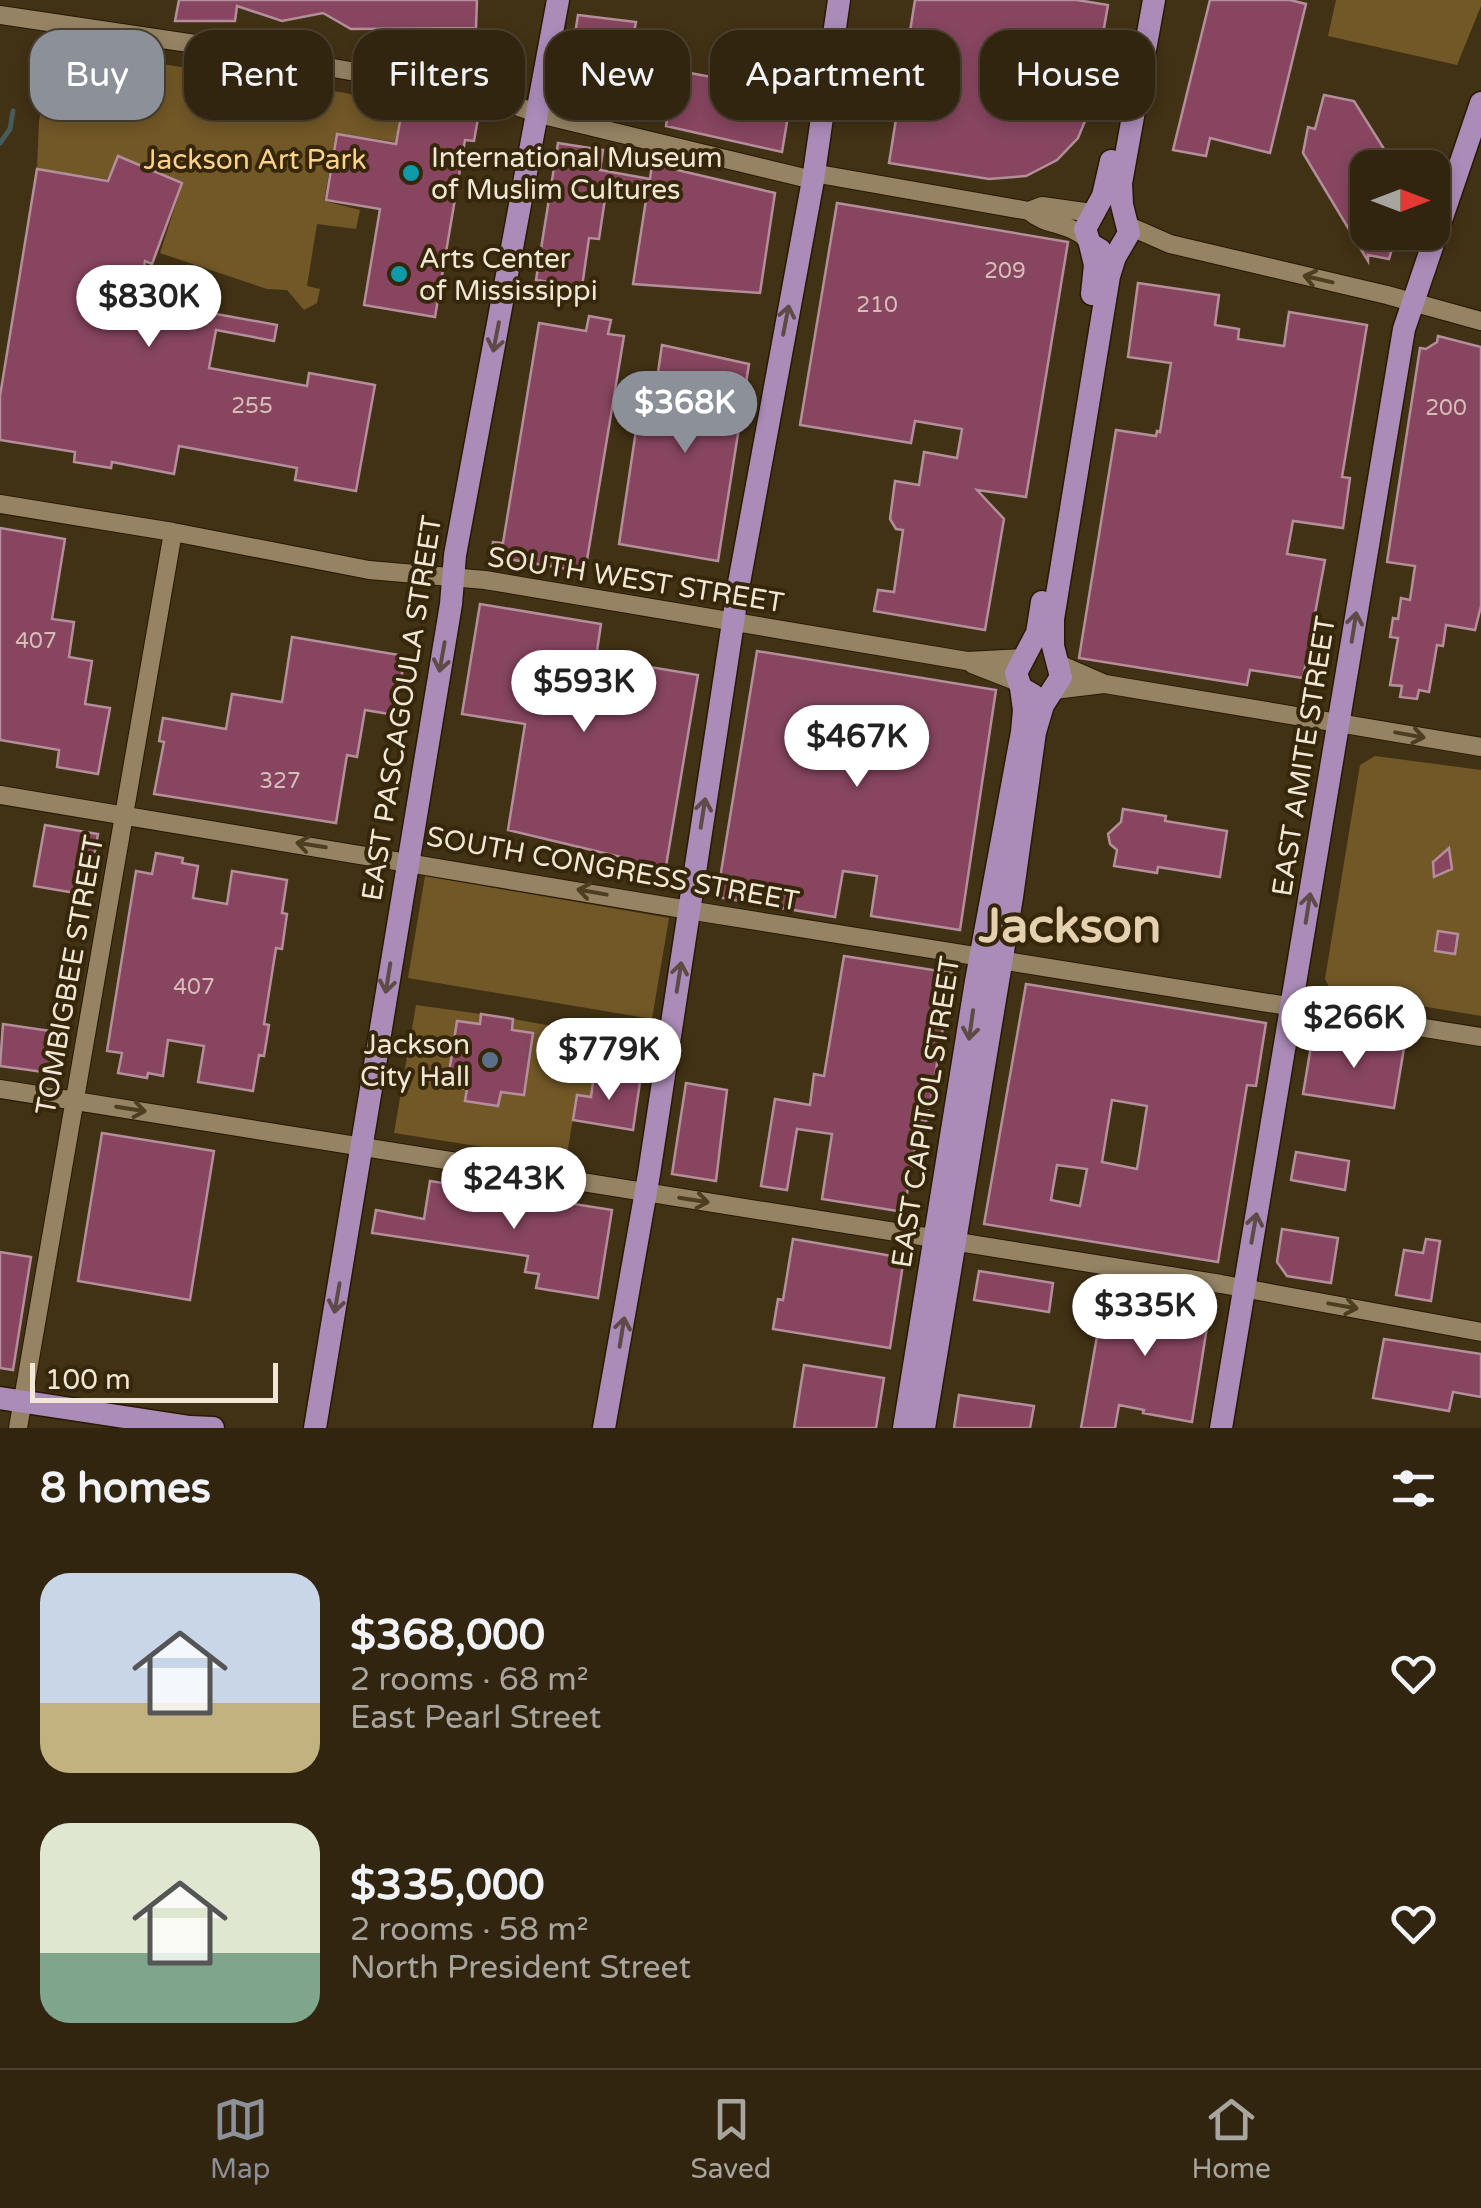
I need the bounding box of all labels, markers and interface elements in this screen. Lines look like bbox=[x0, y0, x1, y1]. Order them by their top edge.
chip: Buy bbox=[30, 30, 164, 120]
chip: Rent bbox=[184, 30, 333, 120]
chip: Filters bbox=[353, 30, 525, 120]
chip: New bbox=[545, 30, 690, 120]
chip: Apartment bbox=[710, 30, 960, 120]
chip: House bbox=[980, 30, 1155, 120]
place label: International Museum of Muslim Cultures bbox=[431, 141, 722, 207]
park label: Jackson Art Park bbox=[144, 143, 366, 177]
north arrow bbox=[1350, 150, 1450, 250]
map controls bbox=[1350, 150, 1450, 250]
marker: International Museum of Muslim Cultures bbox=[400, 162, 422, 184]
place label: Arts Center of Mississippi bbox=[419, 242, 598, 308]
house number: 209 bbox=[984, 258, 1026, 284]
marker: Arts Center of Mississippi bbox=[388, 263, 410, 285]
pin: $830K bbox=[79, 265, 219, 350]
one-way arrow bbox=[1303, 269, 1335, 287]
text: $830K bbox=[98, 278, 200, 316]
house number: 210 bbox=[856, 292, 898, 318]
one-way arrow bbox=[777, 305, 796, 337]
one-way arrow bbox=[486, 320, 505, 352]
pin: $368K bbox=[615, 371, 755, 456]
text: $368K bbox=[634, 384, 736, 422]
house number: 255 bbox=[231, 393, 273, 419]
house number: 200 bbox=[1425, 395, 1467, 421]
street label: EAST PASCAGOULA STREET bbox=[355, 513, 449, 903]
street label: SOUTH WEST STREET bbox=[485, 540, 786, 620]
one-way arrow bbox=[1346, 611, 1364, 643]
street label: EAST AMITE STREET bbox=[1265, 614, 1343, 899]
house number: 407 bbox=[15, 628, 57, 654]
one-way arrow bbox=[432, 640, 451, 673]
pin: $593K bbox=[514, 650, 654, 735]
text: $593K bbox=[533, 663, 635, 701]
pin: $467K bbox=[787, 705, 927, 790]
text: $467K bbox=[806, 718, 908, 756]
one-way arrow bbox=[1393, 726, 1425, 745]
house number: 327 bbox=[259, 768, 301, 794]
one-way arrow bbox=[694, 798, 713, 830]
street label: SOUTH CONGRESS STREET bbox=[424, 819, 802, 919]
street label: TOMBIGBEE STREET bbox=[29, 833, 111, 1118]
one-way arrow bbox=[295, 835, 328, 854]
one-way arrow bbox=[576, 883, 609, 901]
one-way arrow bbox=[1299, 892, 1318, 925]
district label: Jackson bbox=[978, 898, 1161, 956]
street label: EAST CAPITOL STREET bbox=[885, 954, 967, 1270]
one-way arrow bbox=[378, 961, 397, 993]
one-way arrow bbox=[670, 961, 688, 993]
house number: 407 bbox=[173, 974, 215, 1000]
pin: $266K bbox=[1284, 986, 1424, 1071]
text: $266K bbox=[1303, 999, 1405, 1037]
one-way arrow bbox=[961, 1008, 979, 1041]
pin: $779K bbox=[539, 1018, 679, 1103]
place label: Jackson City Hall bbox=[360, 1028, 470, 1094]
text: $779K bbox=[558, 1031, 660, 1069]
marker: Jackson City Hall bbox=[479, 1049, 501, 1071]
one-way arrow bbox=[114, 1100, 147, 1119]
pin: $243K bbox=[444, 1147, 584, 1232]
text: $243K bbox=[463, 1160, 565, 1198]
one-way arrow bbox=[677, 1192, 709, 1210]
one-way arrow bbox=[1245, 1213, 1264, 1245]
pin: $335K bbox=[1075, 1274, 1215, 1359]
one-way arrow bbox=[327, 1282, 346, 1314]
text: $335K bbox=[1094, 1287, 1196, 1325]
one-way arrow bbox=[1326, 1297, 1359, 1316]
one-way arrow bbox=[614, 1316, 632, 1349]
scale bar bbox=[30, 1358, 278, 1402]
text: 100 m bbox=[45, 1363, 131, 1397]
icon: filters bbox=[1386, 1461, 1441, 1516]
text: 8 homes bbox=[40, 1463, 211, 1514]
text: $368,000 bbox=[350, 1610, 545, 1661]
icon: home bbox=[120, 1613, 240, 1733]
icon: heart bbox=[1386, 1646, 1441, 1701]
text: 2 rooms · 68 m² bbox=[350, 1661, 589, 1699]
text: East Pearl Street bbox=[350, 1699, 601, 1737]
text: $335,000 bbox=[350, 1860, 545, 1911]
icon: home bbox=[120, 1863, 240, 1983]
icon: heart bbox=[1386, 1896, 1441, 1951]
text: 2 rooms · 58 m² bbox=[350, 1911, 589, 1949]
text: North President Street bbox=[350, 1949, 691, 1987]
tab: Map bbox=[210, 2092, 271, 2186]
tab: Saved bbox=[691, 2092, 772, 2186]
tab: Home bbox=[1192, 2092, 1271, 2186]

